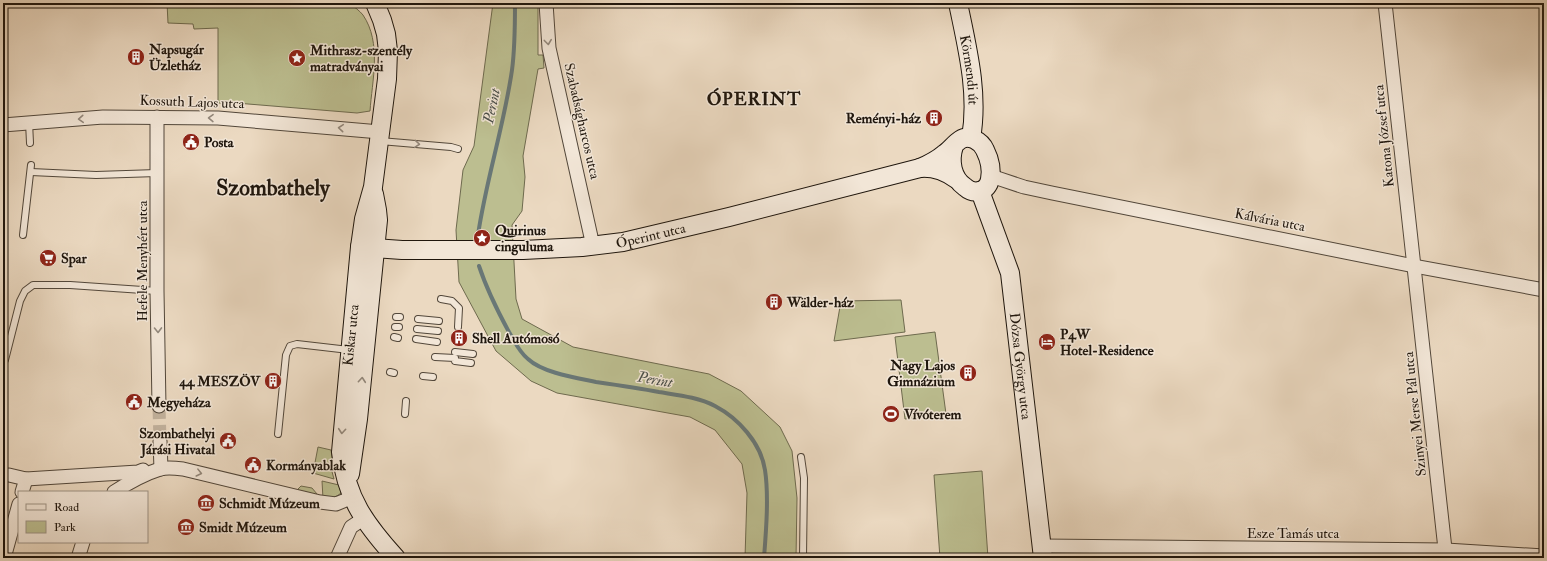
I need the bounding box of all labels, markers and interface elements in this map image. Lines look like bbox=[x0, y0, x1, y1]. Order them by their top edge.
street label: Körmendi út bbox=[956, 33, 982, 106]
one-way arrow bbox=[543, 39, 552, 45]
place label: Napsugár Üzletház bbox=[148, 41, 205, 74]
place label: Mithrasz-szentély matradványai bbox=[309, 42, 413, 76]
building icon: Napsugár Üzletház bbox=[126, 47, 146, 67]
place icon: Mithrasz-szentély matradványai bbox=[287, 48, 307, 68]
street label: Szabadságharcos utca bbox=[560, 61, 604, 181]
street label: Katona József utca bbox=[1370, 84, 1398, 188]
water label: Perint bbox=[479, 86, 505, 126]
district label: ÓPERINT bbox=[707, 87, 801, 111]
street label: Kossuth Lajos utca bbox=[139, 92, 245, 112]
building icon: Reményi-ház bbox=[924, 108, 944, 128]
place label: Reményi-ház bbox=[846, 110, 921, 128]
one-way arrow bbox=[78, 114, 84, 123]
one-way arrow bbox=[208, 114, 214, 122]
one-way arrow bbox=[338, 124, 344, 133]
public building icon: Posta bbox=[181, 132, 201, 152]
place label: Posta bbox=[204, 134, 235, 151]
one-way arrow bbox=[414, 139, 420, 148]
district label: Szombathely bbox=[216, 174, 331, 203]
street label: Hefele Menyhért utca bbox=[134, 200, 152, 322]
street label: Kálvária utca bbox=[1233, 205, 1307, 235]
street label: Óperint utca bbox=[615, 219, 688, 251]
place label: Quirinus cinguluma bbox=[495, 222, 554, 256]
place icon: Quirinus cinguluma bbox=[472, 228, 492, 248]
supermarket icon: Spar bbox=[38, 248, 58, 268]
place label: Spar bbox=[61, 250, 88, 268]
building icon: Wälder-ház bbox=[764, 292, 784, 312]
place label: Wälder-ház bbox=[786, 294, 854, 311]
street label: Kiskar utca bbox=[339, 303, 363, 367]
street label: Dózsa György utca bbox=[1006, 312, 1035, 421]
place label: P4W Hotel-Residence bbox=[1060, 326, 1154, 359]
one-way arrow bbox=[154, 327, 162, 333]
building icon: Shell Autómosó bbox=[449, 328, 469, 348]
place label: Shell Autómosó bbox=[472, 330, 560, 347]
hotel icon: P4W Hotel-Residence bbox=[1037, 332, 1057, 352]
street label: Szinyei Merse Pál utca bbox=[1400, 351, 1431, 477]
place label: Nagy Lajos Gimnázium bbox=[887, 357, 955, 390]
building icon: Nagy Lajos Gimnázium bbox=[958, 363, 978, 383]
water label: Perint bbox=[635, 367, 675, 393]
building icon: 44 MESZÖV bbox=[263, 371, 283, 391]
place label: 44 MESZÖV bbox=[178, 373, 261, 390]
one-way arrow bbox=[357, 377, 366, 383]
public building icon: Megyeháza bbox=[124, 392, 144, 412]
place label: Megyeháza bbox=[146, 394, 212, 412]
sports icon: Vívóterem bbox=[881, 404, 901, 424]
place label: Vívóterem bbox=[903, 406, 962, 423]
place label: Szombathelyi Járási Hivatal bbox=[139, 425, 215, 459]
one-way arrow bbox=[338, 428, 347, 434]
public building icon: Szombathelyi Járási Hivatal bbox=[218, 431, 238, 451]
public building icon: Kormányablak bbox=[243, 455, 263, 475]
place label: Kormányablak bbox=[266, 457, 346, 475]
one-way arrow bbox=[196, 468, 202, 476]
legend bbox=[18, 491, 148, 543]
museum icon: Schmidt Múzeum bbox=[196, 493, 216, 513]
place label: Schmidt Múzeum bbox=[219, 495, 320, 512]
text: Road bbox=[54, 500, 79, 515]
museum icon: Smidt Múzeum bbox=[176, 517, 196, 537]
place label: Smidt Múzeum bbox=[199, 519, 287, 536]
text: Park bbox=[54, 520, 76, 535]
street label: Esze Tamás utca bbox=[1247, 525, 1339, 542]

